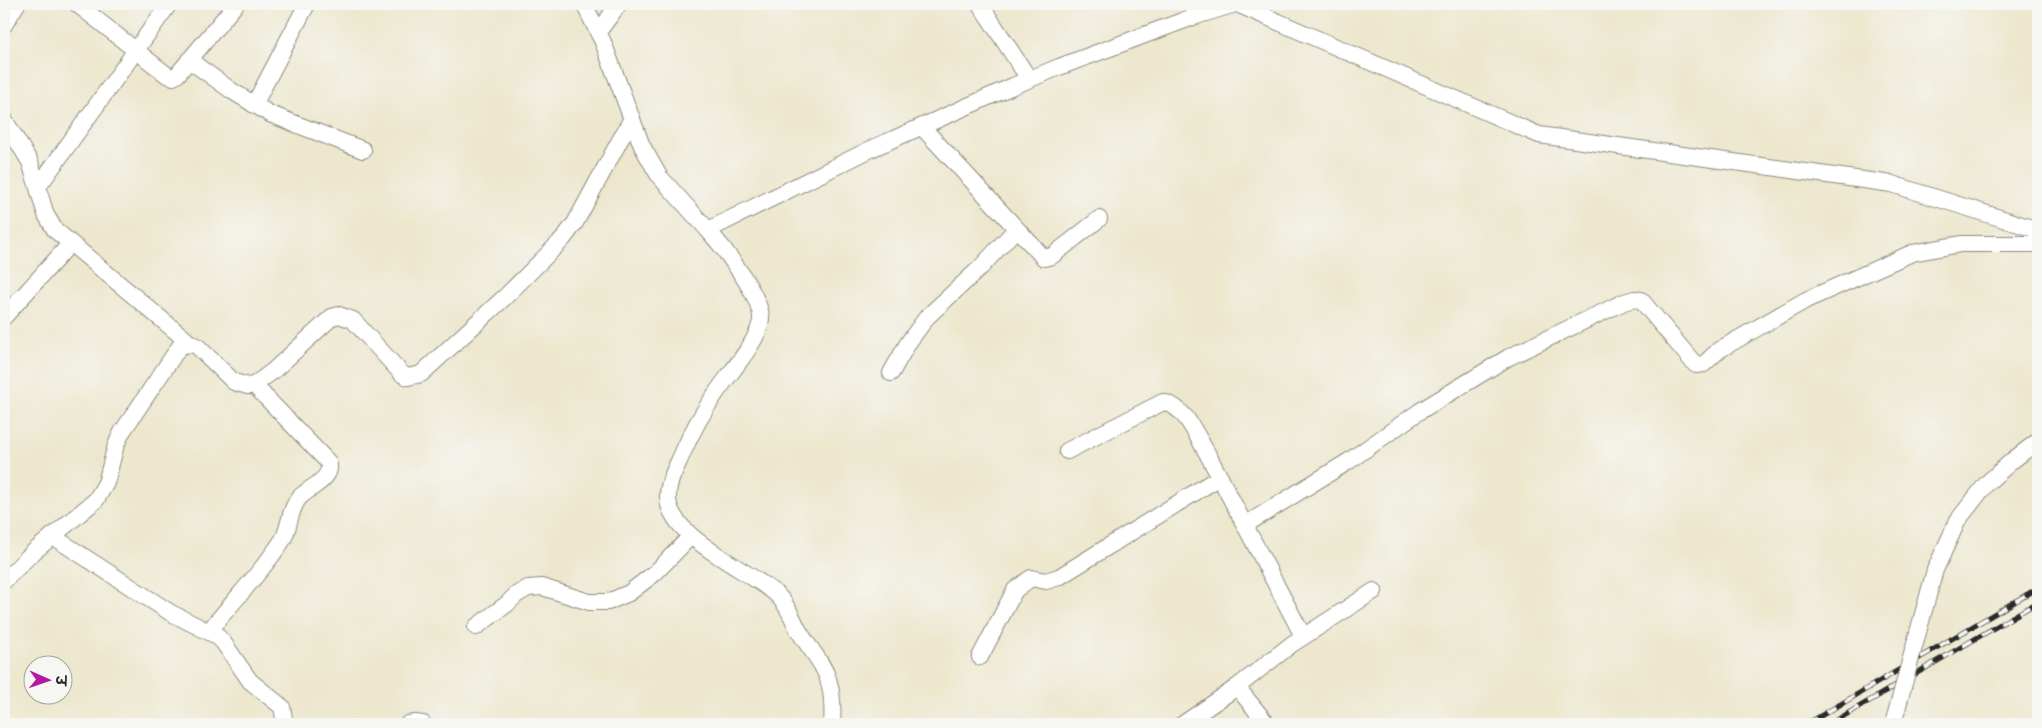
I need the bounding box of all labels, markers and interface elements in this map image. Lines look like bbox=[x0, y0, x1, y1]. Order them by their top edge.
north arrow bbox=[22, 656, 72, 706]
text: उ bbox=[52, 673, 71, 687]

